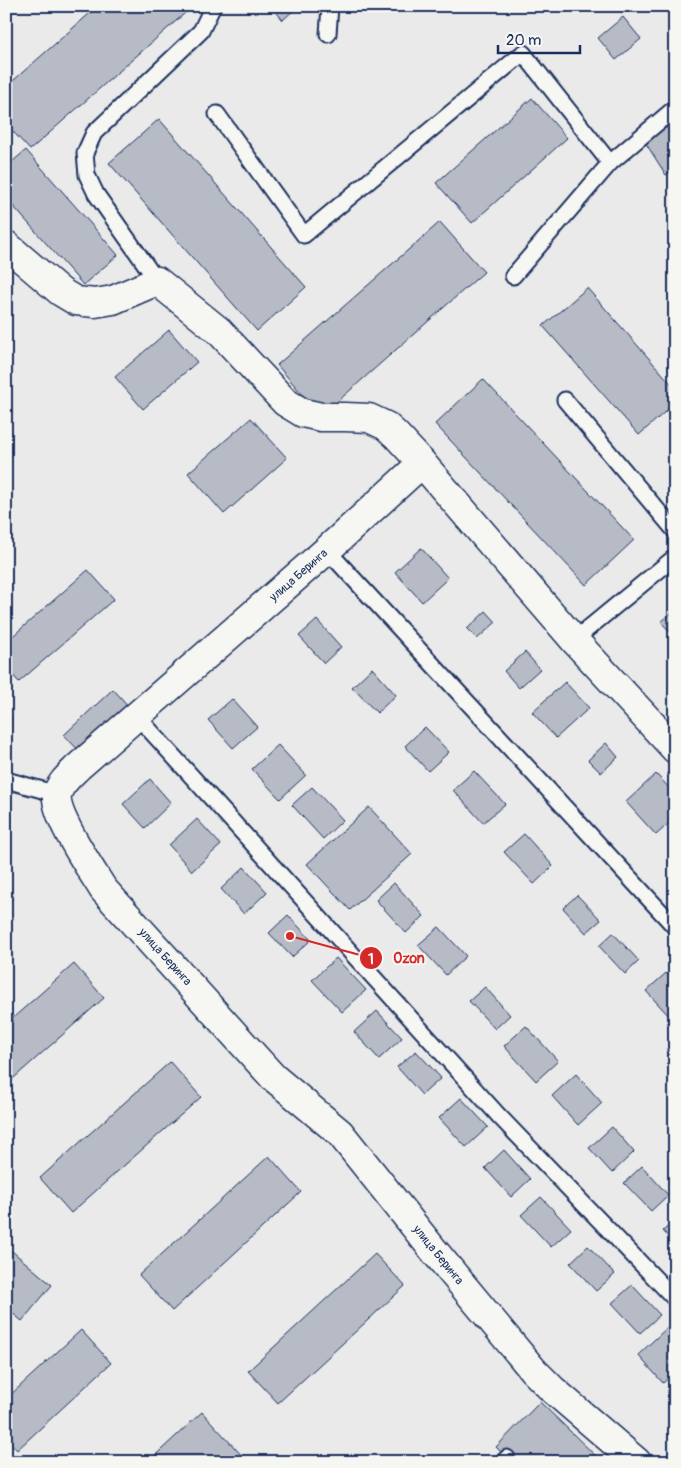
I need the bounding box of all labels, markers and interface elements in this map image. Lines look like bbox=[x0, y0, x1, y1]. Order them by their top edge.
scale bar bbox=[498, 22, 581, 54]
text: 20 m bbox=[506, 31, 541, 50]
street label: улица Беринга bbox=[265, 545, 331, 605]
street label: улица Беринга bbox=[135, 924, 195, 989]
callout: Ozon bbox=[359, 944, 435, 973]
text: 1 bbox=[368, 950, 374, 969]
text: Ozon bbox=[393, 950, 425, 967]
street label: улица Беринга bbox=[409, 1221, 467, 1288]

